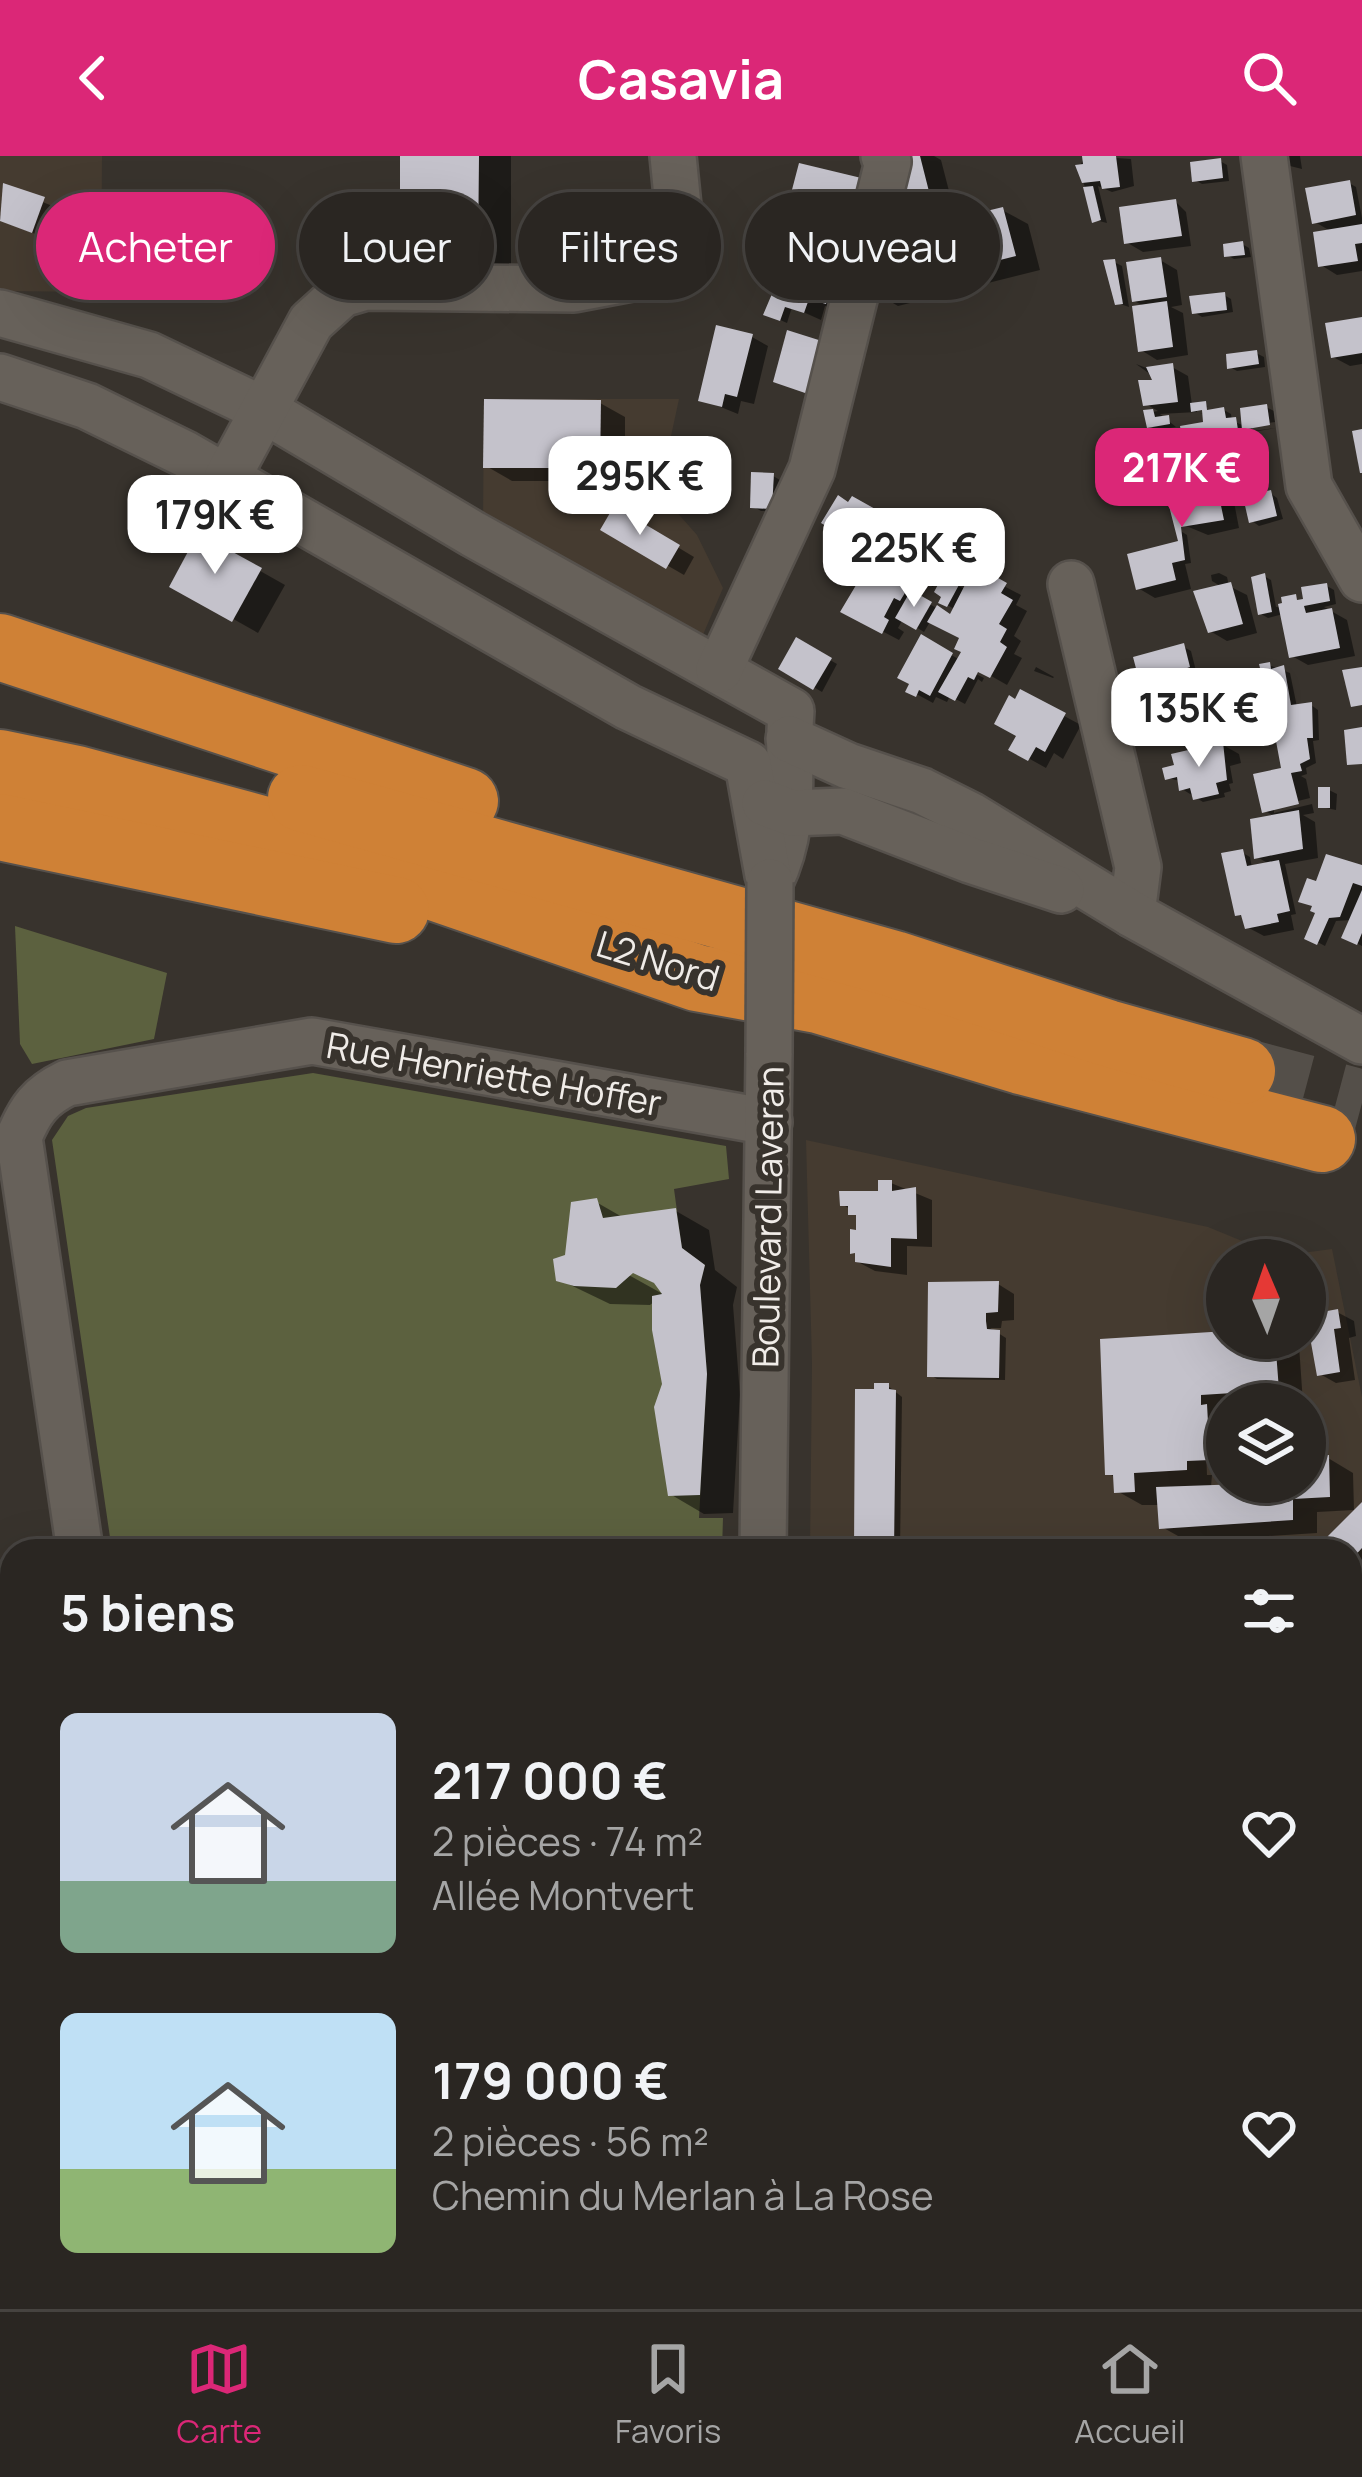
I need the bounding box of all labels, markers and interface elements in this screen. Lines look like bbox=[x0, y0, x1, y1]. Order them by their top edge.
text: Casavia bbox=[578, 41, 784, 115]
icon: back bbox=[60, 45, 126, 111]
icon: search bbox=[1236, 45, 1302, 111]
chip: Acheter bbox=[36, 192, 275, 300]
chip: Louer bbox=[299, 192, 494, 300]
chip: Filtres bbox=[518, 192, 721, 300]
chip: Nouveau bbox=[745, 192, 1000, 300]
pin: 217K € bbox=[1084, 428, 1280, 530]
pin: 295K € bbox=[542, 436, 738, 538]
text: 217K € bbox=[1122, 440, 1242, 494]
text: 295K € bbox=[575, 448, 705, 502]
pin: 179K € bbox=[117, 475, 313, 577]
text: 179K € bbox=[155, 487, 276, 541]
pin: 225K € bbox=[816, 508, 1012, 610]
text: 225K € bbox=[850, 520, 978, 574]
pin: 135K € bbox=[1101, 668, 1297, 770]
text: 135K € bbox=[1138, 680, 1260, 734]
street label: L2 Nord bbox=[591, 919, 726, 1002]
street label: Rue Henriette Hoffer bbox=[323, 1020, 665, 1127]
street label: Boulevard Laveran bbox=[740, 1066, 795, 1368]
north arrow bbox=[1206, 1239, 1326, 1359]
map controls bbox=[1206, 1239, 1326, 1503]
button: layers bbox=[1206, 1383, 1326, 1503]
text: 5 biens bbox=[60, 1577, 235, 1646]
icon: filters bbox=[1236, 1578, 1302, 1644]
text: 217 000 € bbox=[432, 1745, 668, 1814]
icon: home bbox=[156, 1761, 300, 1905]
icon: heart bbox=[1236, 1800, 1302, 1866]
text: 2 pièces · 74 m² bbox=[432, 1814, 703, 1868]
text: Allée Montvert bbox=[432, 1868, 694, 1922]
text: 179 000 € bbox=[432, 2045, 669, 2114]
icon: home bbox=[156, 2061, 300, 2205]
icon: heart bbox=[1236, 2100, 1302, 2166]
text: 2 pièces · 56 m² bbox=[432, 2114, 709, 2168]
text: Chemin du Merlan à La Rose bbox=[432, 2168, 933, 2222]
tab: Carte bbox=[176, 2336, 262, 2453]
tab: Favoris bbox=[615, 2336, 721, 2453]
tab: Accueil bbox=[1074, 2336, 1186, 2453]

